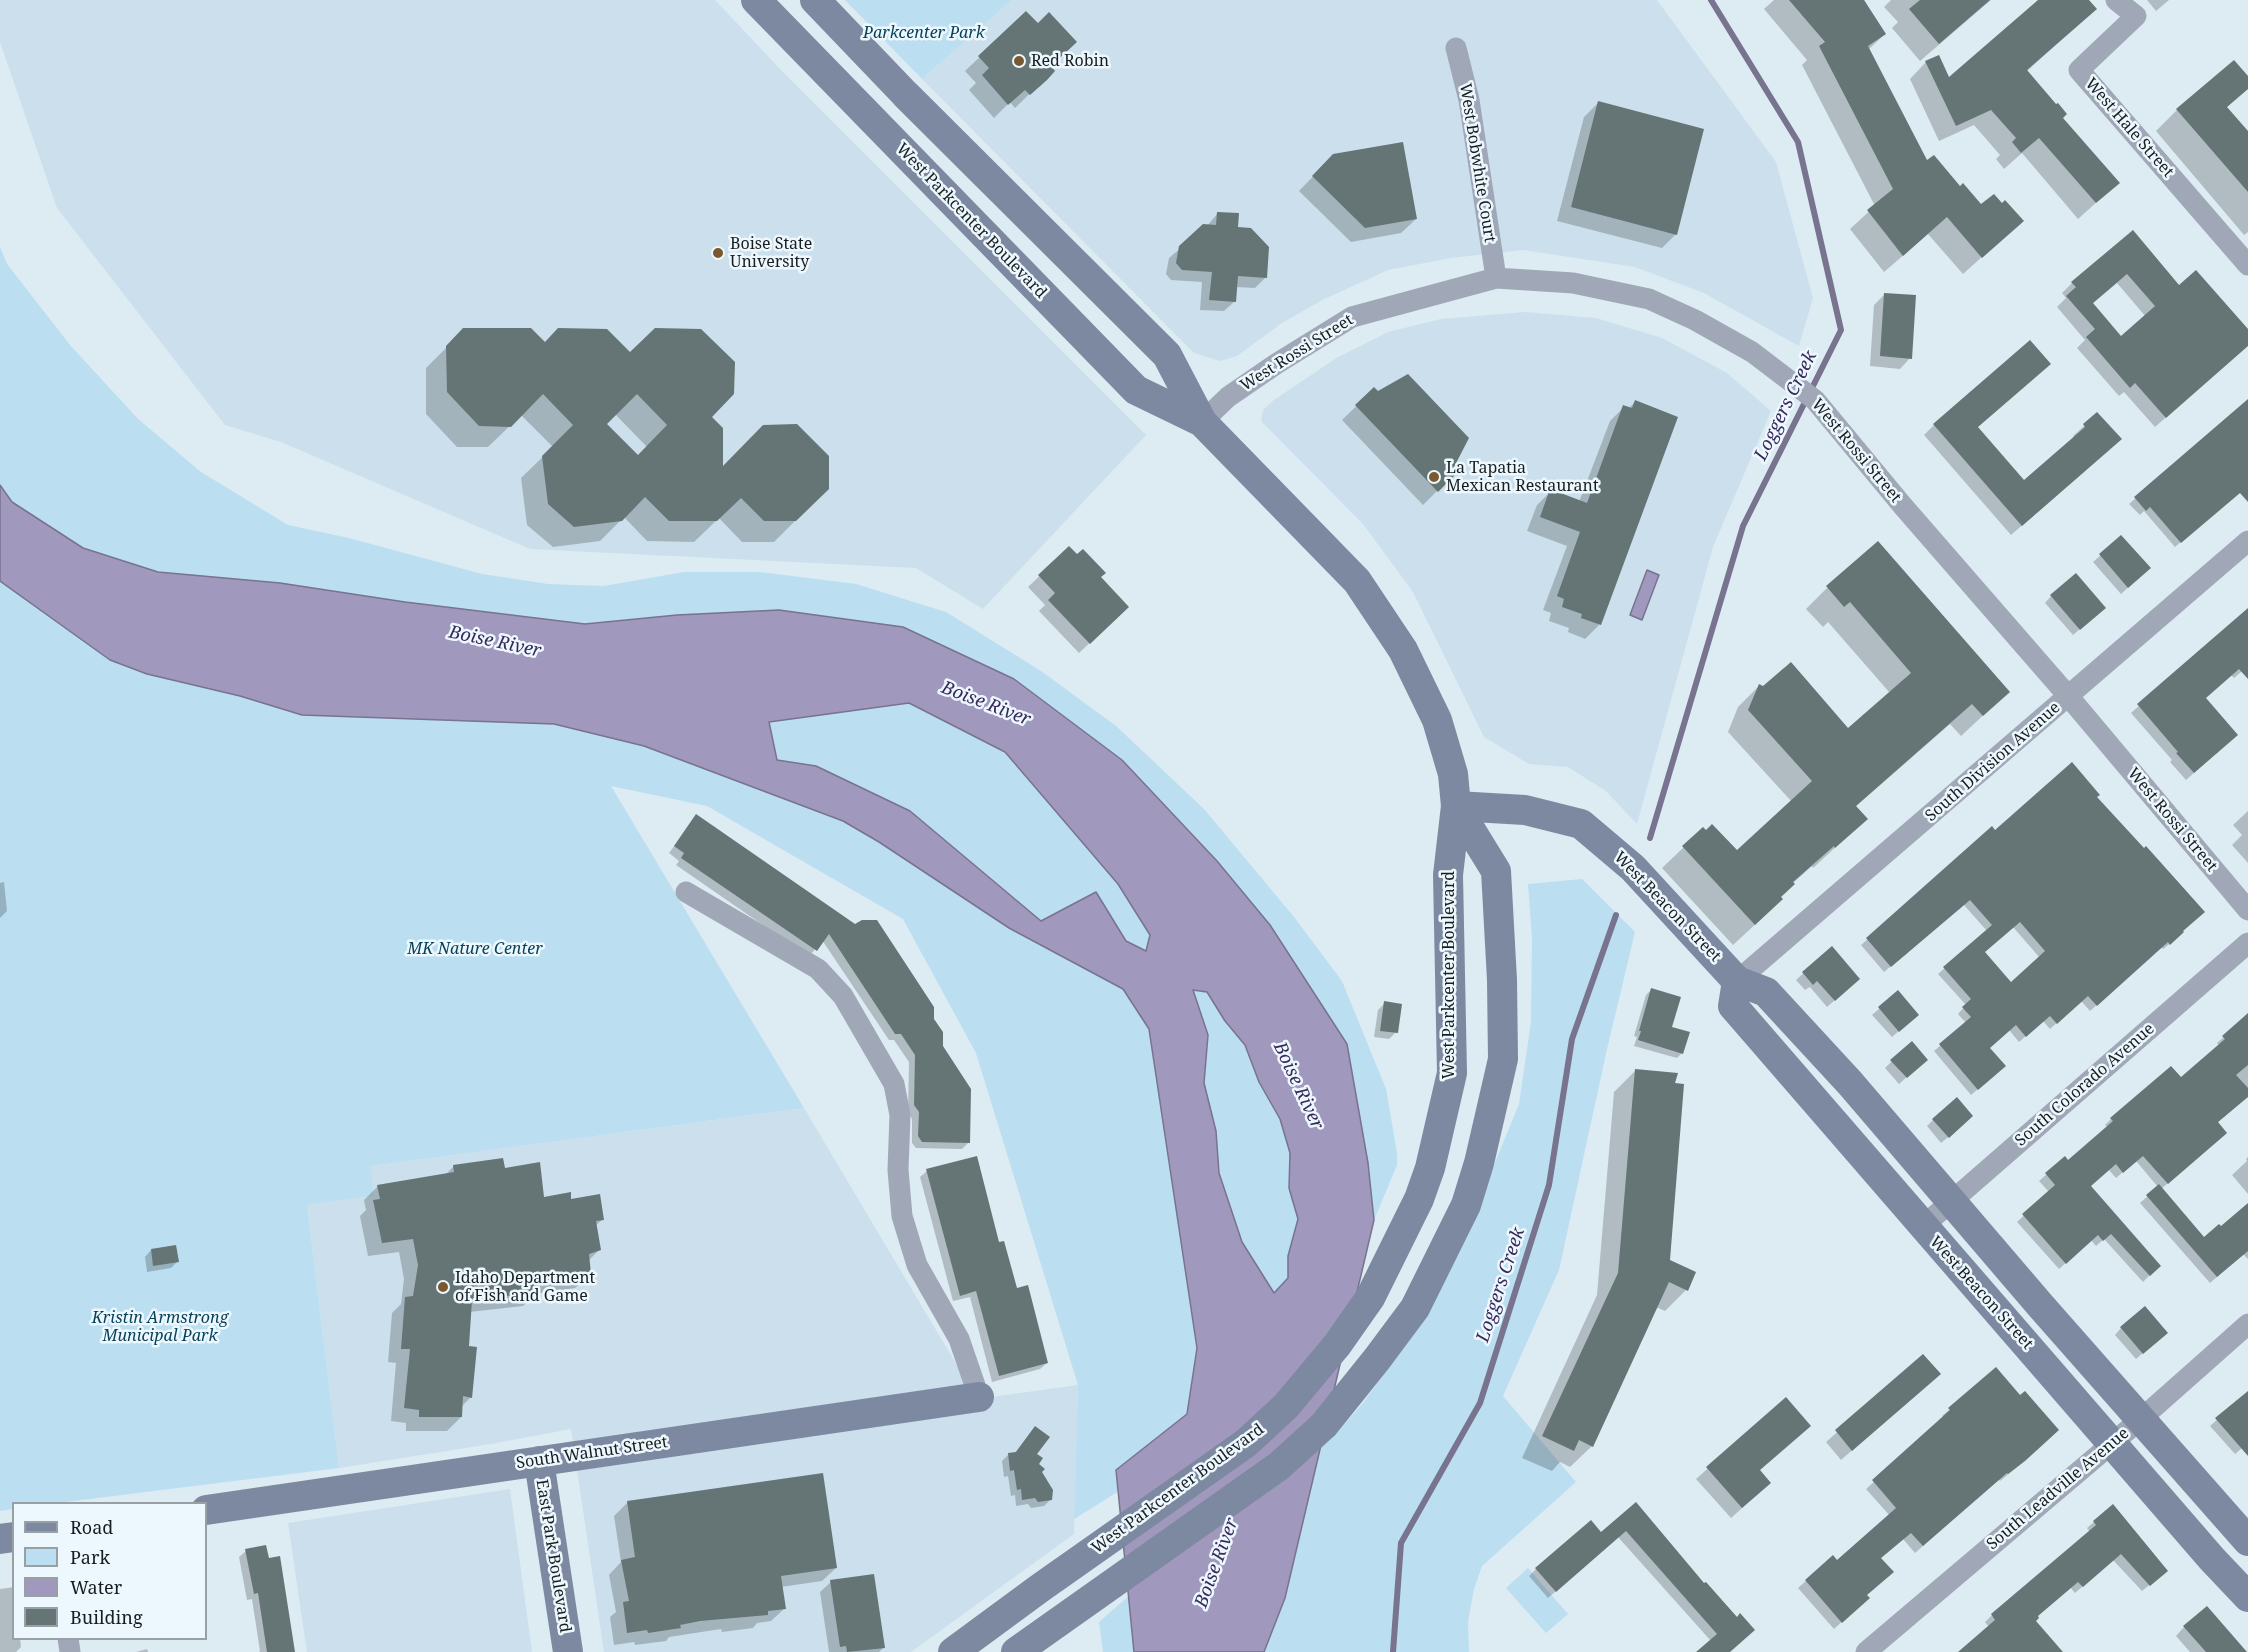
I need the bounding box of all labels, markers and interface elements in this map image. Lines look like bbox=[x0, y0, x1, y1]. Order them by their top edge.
park label: Parkcenter Park bbox=[863, 23, 985, 43]
place label: Red Robin bbox=[1031, 51, 1109, 71]
marker: Red Robin bbox=[1012, 54, 1026, 68]
street label: West Hale Street bbox=[2081, 74, 2177, 182]
street label: West Bobwhite Court bbox=[1455, 82, 1499, 244]
street label: West Parkcenter Boulevard bbox=[892, 139, 1050, 303]
place label: Boise State University bbox=[730, 234, 812, 272]
marker: Boise State University bbox=[711, 246, 725, 260]
street label: West Rossi Street bbox=[1237, 311, 1357, 395]
water label: Loggers Creek bbox=[1750, 348, 1822, 464]
street label: West Rossi Street bbox=[1807, 395, 1905, 507]
place label: La Tapatia Mexican Restaurant bbox=[1446, 458, 1599, 496]
marker: La Tapatia Mexican Restaurant bbox=[1427, 470, 1441, 484]
water label: Boise River bbox=[447, 622, 543, 662]
water label: Boise River bbox=[938, 677, 1034, 731]
street label: South Division Avenue bbox=[1922, 698, 2064, 826]
street label: West Rossi Street bbox=[2123, 764, 2221, 876]
street label: West Beacon Street bbox=[1610, 848, 1724, 966]
street label: West Parkcenter Boulevard bbox=[1439, 871, 1459, 1079]
park label: MK Nature Center bbox=[407, 939, 543, 959]
street label: South Colorado Avenue bbox=[2012, 1019, 2158, 1151]
water label: Boise River bbox=[1268, 1039, 1328, 1133]
water label: Loggers Creek bbox=[1472, 1225, 1530, 1345]
street label: West Beacon Street bbox=[1925, 1232, 2037, 1354]
place label: Idaho Department of Fish and Game bbox=[455, 1268, 595, 1306]
marker: Idaho Department of Fish and Game bbox=[436, 1280, 450, 1294]
park label: Kristin Armstrong Municipal Park bbox=[92, 1308, 228, 1346]
street label: West Parkcenter Boulevard bbox=[1088, 1420, 1268, 1558]
street label: South Leadville Avenue bbox=[1983, 1424, 2133, 1554]
street label: South Walnut Street bbox=[515, 1433, 669, 1473]
street label: East Park Boulevard bbox=[531, 1478, 575, 1634]
legend bbox=[12, 1502, 207, 1640]
text: Road bbox=[70, 1515, 113, 1539]
water label: Boise River bbox=[1191, 1515, 1243, 1611]
text: Park bbox=[70, 1545, 110, 1569]
text: Water bbox=[70, 1575, 122, 1599]
text: Building bbox=[70, 1605, 143, 1629]

